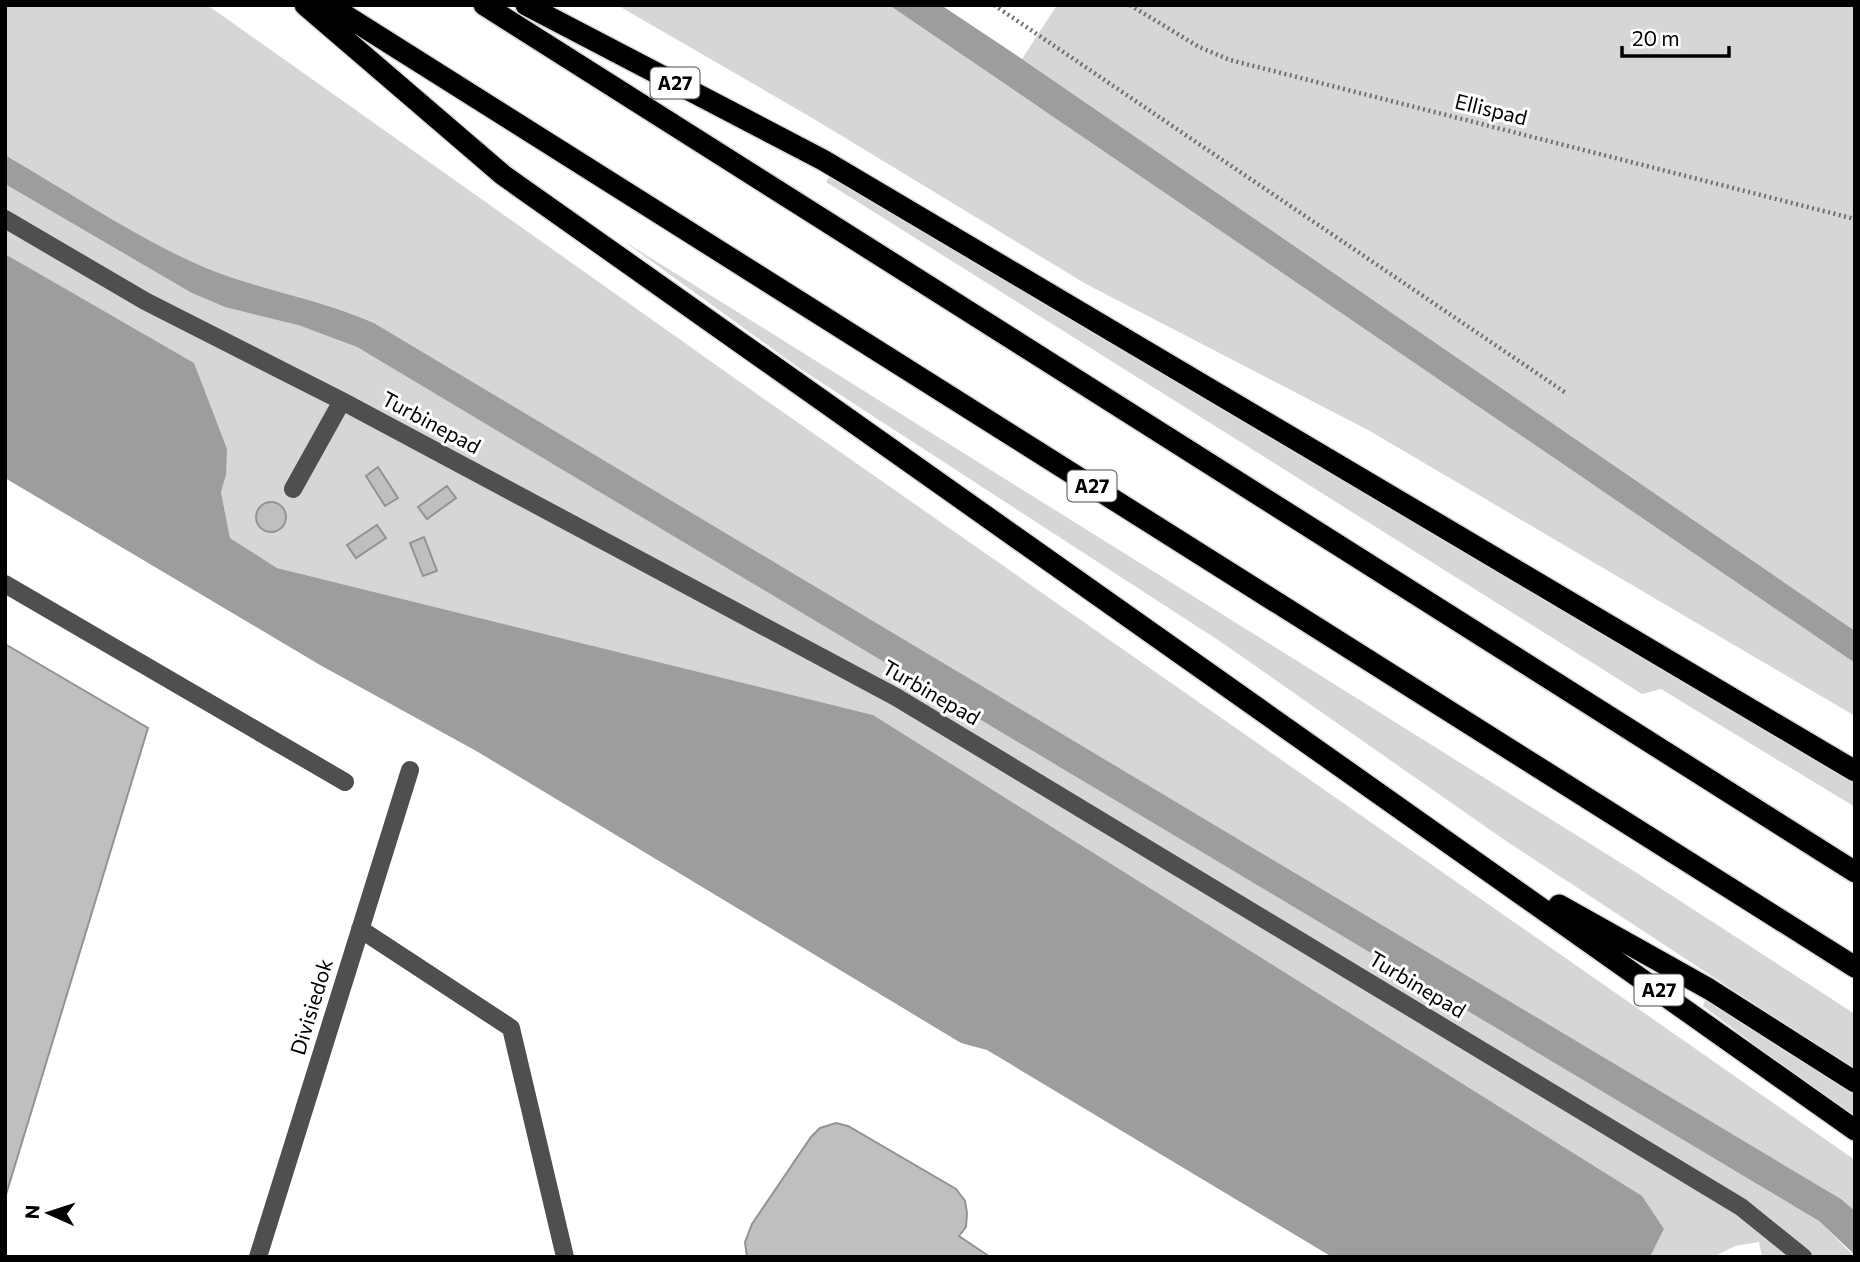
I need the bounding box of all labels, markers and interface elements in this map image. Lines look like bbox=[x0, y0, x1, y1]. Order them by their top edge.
scale bar bbox=[1622, 14, 1729, 58]
text: 20 m bbox=[1632, 25, 1680, 50]
road number: A27 bbox=[650, 68, 700, 99]
street label: Ellispad bbox=[1453, 88, 1530, 130]
street label: Turbinepad bbox=[378, 385, 485, 458]
road number: A27 bbox=[1068, 471, 1116, 502]
street label: Turbinepad bbox=[879, 654, 985, 730]
street label: Turbinepad bbox=[1365, 945, 1471, 1022]
street label: Divisiedok bbox=[284, 956, 337, 1058]
road number: A27 bbox=[1634, 974, 1684, 1006]
north arrow bbox=[14, 1178, 84, 1248]
text: N bbox=[20, 1204, 43, 1220]

